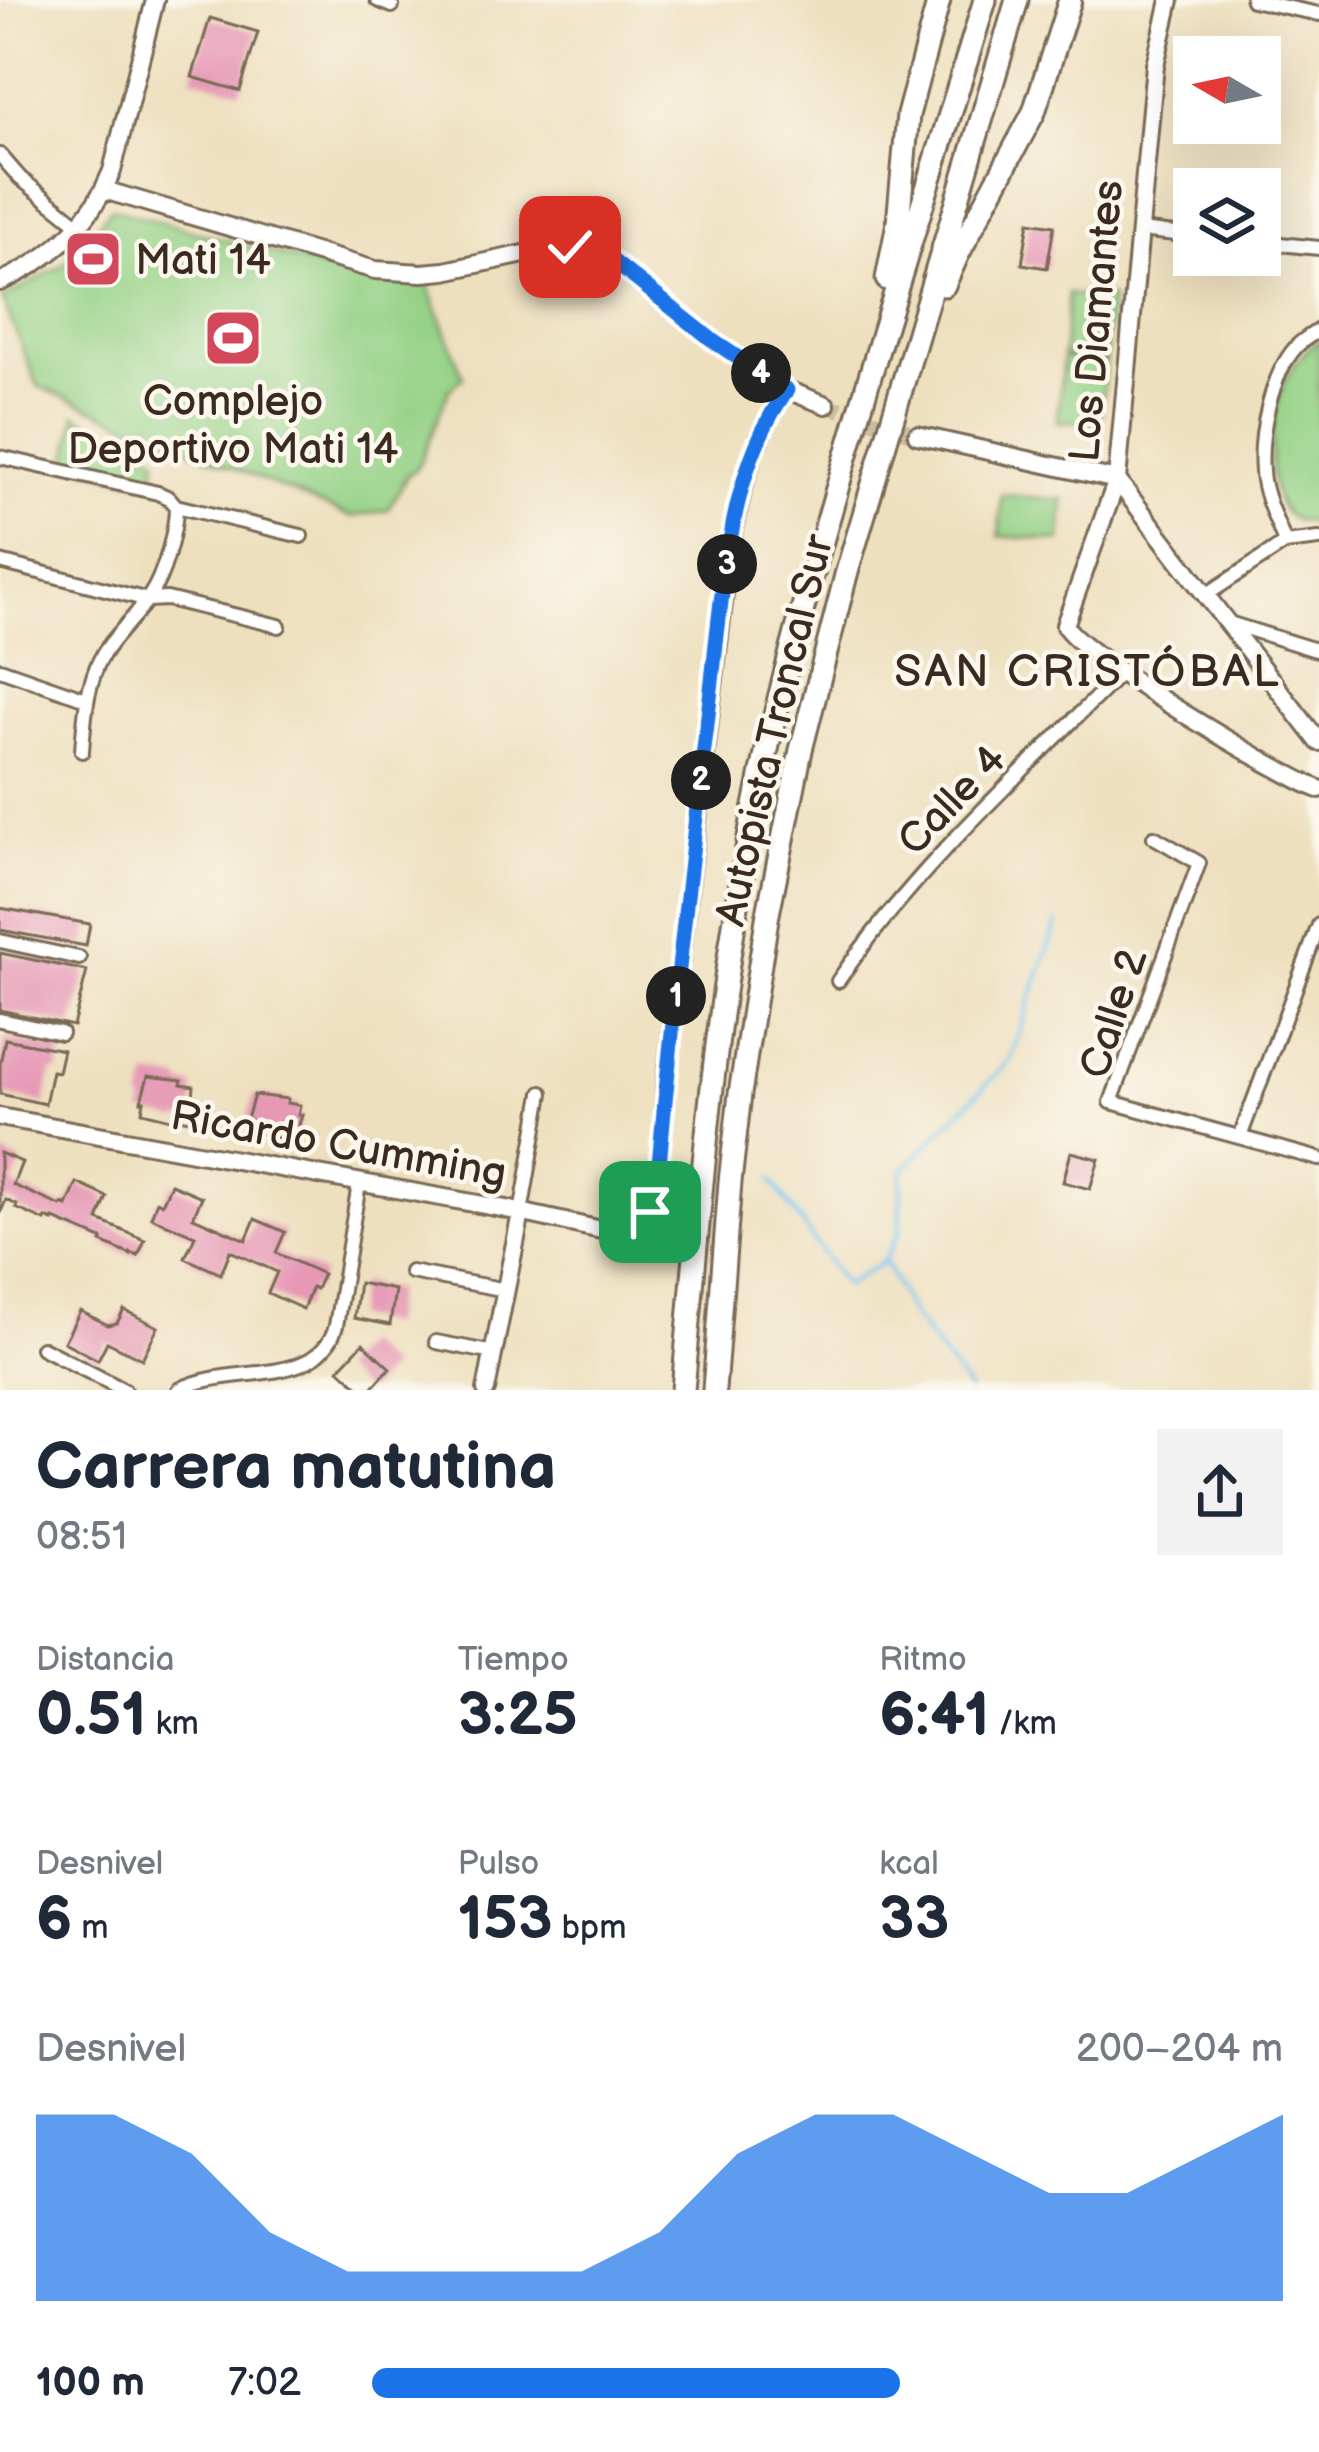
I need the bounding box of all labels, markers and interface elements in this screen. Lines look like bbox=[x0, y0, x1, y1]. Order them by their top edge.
north arrow bbox=[1173, 36, 1281, 144]
map controls bbox=[1173, 36, 1281, 276]
button: layers bbox=[1173, 168, 1281, 276]
street label: Los Diamantes bbox=[1060, 178, 1135, 464]
pin bbox=[519, 196, 621, 298]
icon: check bbox=[537, 214, 603, 280]
sports icon: Mati 14 bbox=[62, 228, 124, 290]
place label: Mati 14 bbox=[135, 236, 271, 287]
sports icon: Complejo Deportivo Mati 14 bbox=[202, 307, 264, 369]
pin: 4 bbox=[731, 343, 791, 403]
text: 4 bbox=[751, 353, 771, 393]
place label: Complejo Deportivo Mati 14 bbox=[68, 377, 398, 476]
street label: Autopista Troncal Sur bbox=[706, 529, 845, 931]
pin: 3 bbox=[697, 534, 757, 594]
text: 3 bbox=[717, 544, 737, 584]
district label: SAN CRISTÓBAL bbox=[894, 644, 1282, 700]
street label: Calle 4 bbox=[888, 735, 1018, 867]
pin: 2 bbox=[671, 750, 731, 810]
text: 2 bbox=[691, 760, 711, 800]
street label: Calle 2 bbox=[1070, 942, 1159, 1085]
pin: 1 bbox=[646, 966, 706, 1026]
text: 1 bbox=[669, 976, 683, 1016]
street label: Ricardo Cumming bbox=[167, 1091, 510, 1200]
pin bbox=[599, 1161, 701, 1263]
icon: arrive bbox=[617, 1179, 683, 1245]
text: Carrera matutina bbox=[36, 1429, 556, 1508]
button: share bbox=[1157, 1429, 1283, 1555]
text: 08:51 bbox=[36, 1514, 127, 1561]
text: Distancia bbox=[36, 1640, 175, 1680]
text: Tiempo bbox=[458, 1640, 569, 1680]
text: Ritmo bbox=[879, 1640, 967, 1680]
text: 0.51 bbox=[36, 1680, 146, 1752]
text: 3:25 bbox=[458, 1680, 578, 1752]
text: 6:41 bbox=[879, 1680, 990, 1752]
text: km bbox=[146, 1704, 199, 1744]
text: /km bbox=[990, 1704, 1057, 1744]
text: Desnivel bbox=[36, 1844, 163, 1884]
text: Pulso bbox=[458, 1844, 539, 1884]
text: kcal bbox=[879, 1844, 939, 1884]
text: 6 bbox=[36, 1884, 72, 1956]
text: 153 bbox=[458, 1884, 553, 1956]
text: 33 bbox=[879, 1884, 949, 1956]
text: m bbox=[72, 1908, 109, 1948]
text: bpm bbox=[553, 1908, 627, 1948]
text: Desnivel bbox=[36, 2026, 186, 2073]
text: 200–204 m bbox=[1076, 2026, 1283, 2073]
text: 100 m bbox=[36, 2360, 145, 2407]
text: 7:02 bbox=[228, 2360, 301, 2407]

